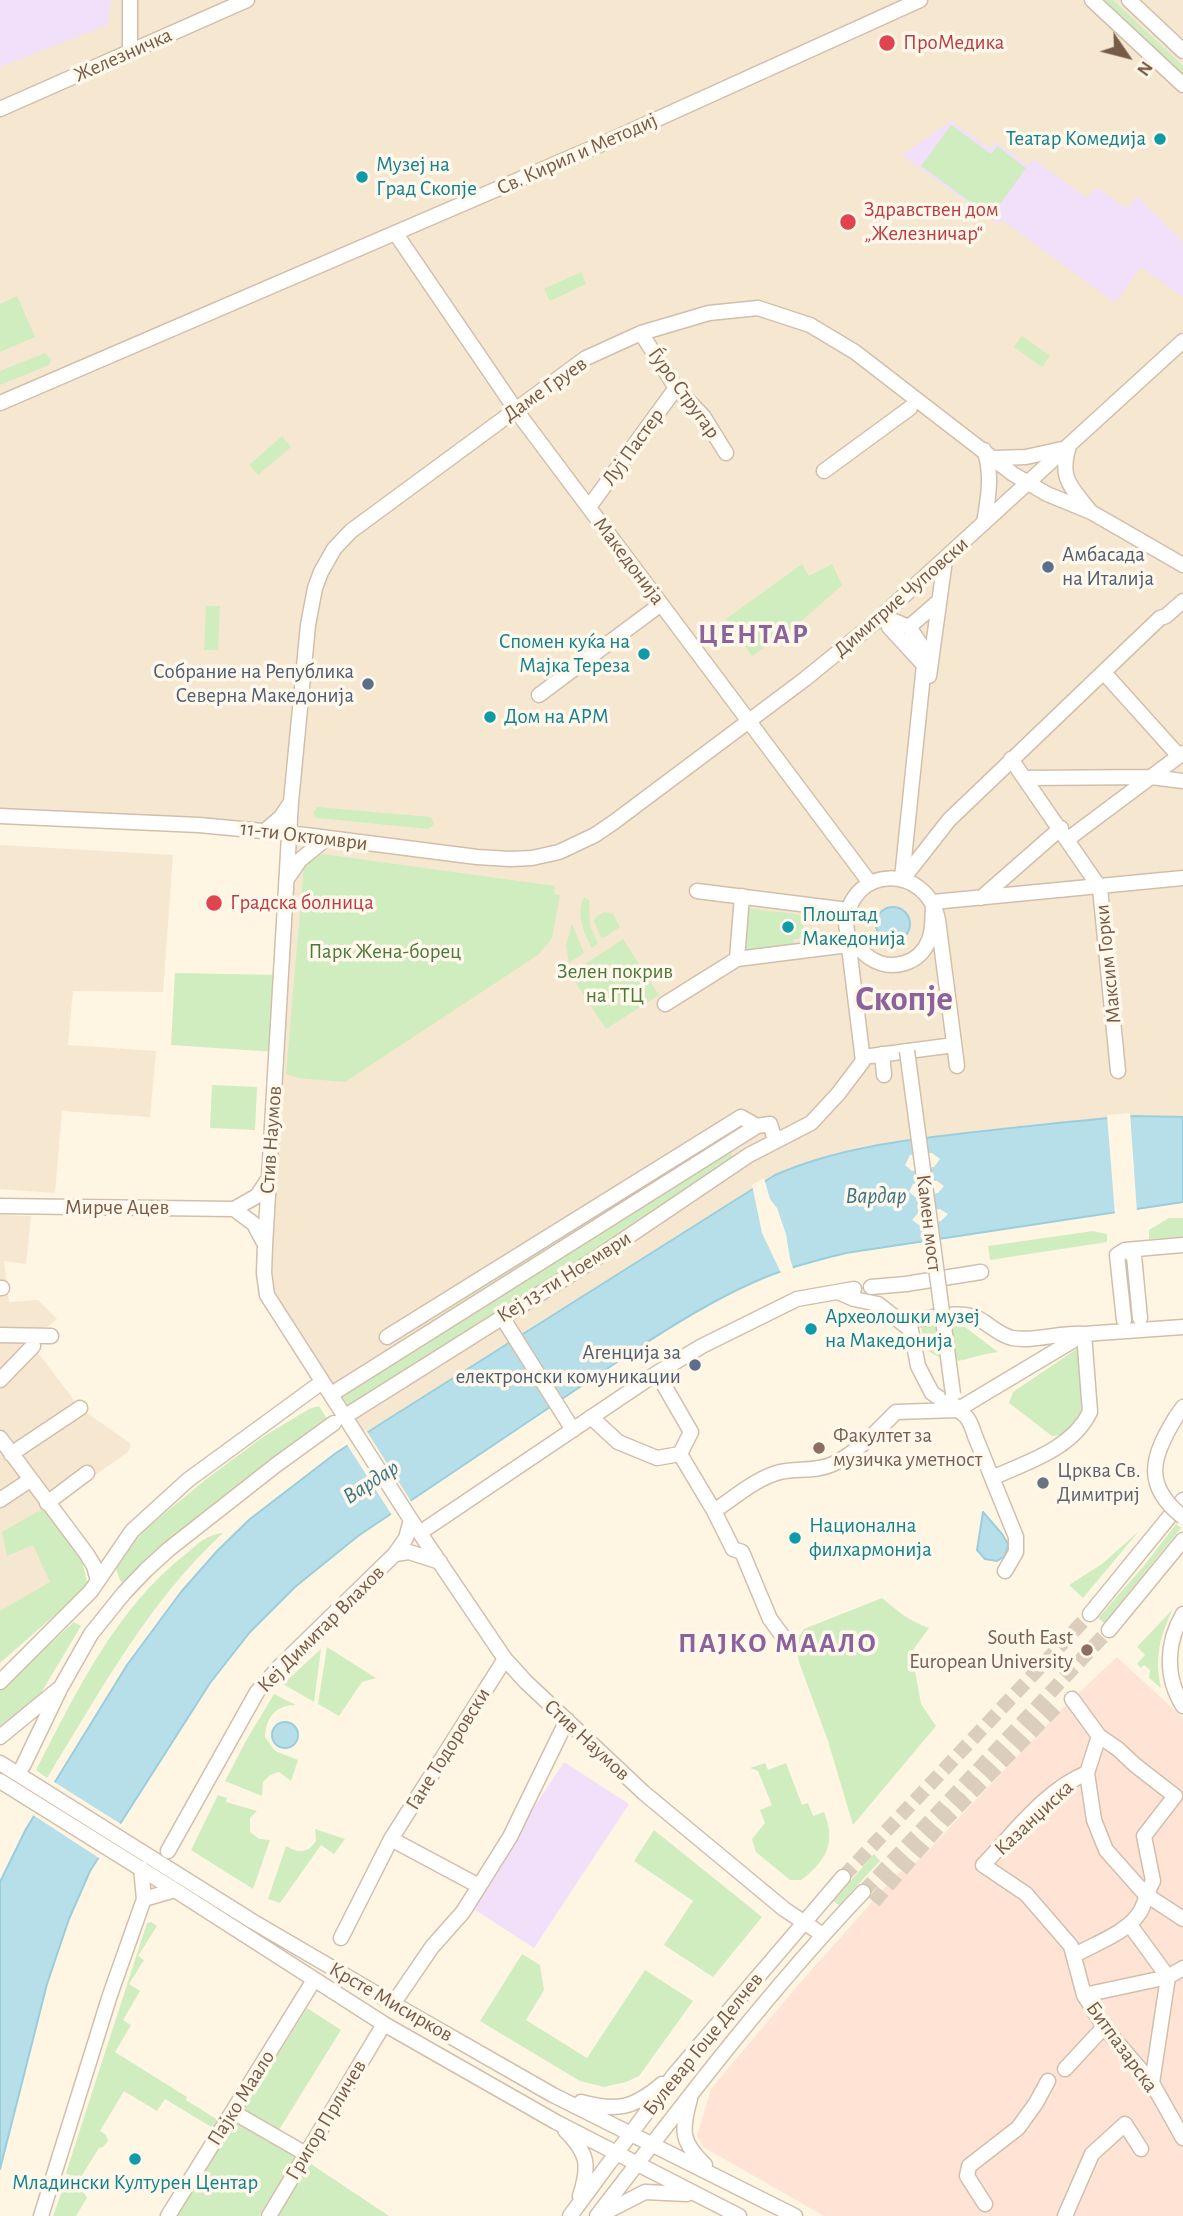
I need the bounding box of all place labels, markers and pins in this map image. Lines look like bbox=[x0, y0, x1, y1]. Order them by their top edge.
place label: ПроМедика bbox=[903, 30, 1004, 56]
marker: ПроМедика bbox=[877, 33, 897, 53]
place label: Театар Комедија bbox=[1006, 126, 1146, 152]
marker: Театар Комедија bbox=[1152, 131, 1168, 147]
place label: Музеј на Град Скопје bbox=[376, 152, 477, 202]
marker: Музеј на Град Скопје bbox=[354, 169, 370, 185]
place label: Здравствен дом „Железничар“ bbox=[864, 197, 999, 247]
marker: Здравствен дом „Железничар“ bbox=[838, 212, 858, 232]
place label: Амбасада на Италија bbox=[1062, 542, 1154, 592]
marker: Амбасада на Италија bbox=[1040, 559, 1056, 575]
place label: Спомен куќа на Мајка Тереза bbox=[499, 629, 630, 679]
marker: Спомен куќа на Мајка Тереза bbox=[636, 646, 652, 662]
place label: Собрание на Република Северна Македонија bbox=[153, 659, 354, 709]
marker: Собрание на Република Северна Македонија bbox=[360, 676, 376, 692]
place label: Дом на АРМ bbox=[504, 704, 609, 730]
marker: Дом на АРМ bbox=[482, 709, 498, 725]
place label: Градска болница bbox=[230, 890, 374, 916]
marker: Градска болница bbox=[204, 893, 224, 913]
place label: Плоштад Македонија bbox=[802, 902, 905, 952]
marker: Плоштад Македонија bbox=[780, 919, 796, 935]
place label: Археолошки музеј на Македонија bbox=[825, 1304, 980, 1354]
marker: Археолошки музеј на Македонија bbox=[803, 1321, 819, 1337]
place label: Агенција за електронски комуникации bbox=[456, 1340, 681, 1390]
marker: Агенција за електронски комуникации bbox=[687, 1357, 703, 1373]
place label: Факултет за музичка уметност bbox=[833, 1423, 982, 1473]
marker: Факултет за музичка уметност bbox=[811, 1440, 827, 1456]
place label: Црква Св. Димитриј bbox=[1057, 1458, 1140, 1508]
marker: Црква Св. Димитриј bbox=[1035, 1475, 1051, 1491]
place label: Национална филхармонија bbox=[809, 1513, 932, 1563]
marker: Национална филхармонија bbox=[787, 1530, 803, 1546]
place label: South East European University bbox=[909, 1625, 1073, 1675]
marker: South East European University bbox=[1079, 1642, 1095, 1658]
marker: Младински Културен Центар bbox=[127, 2151, 143, 2167]
place label: Младински Културен Центар bbox=[12, 2170, 258, 2196]

